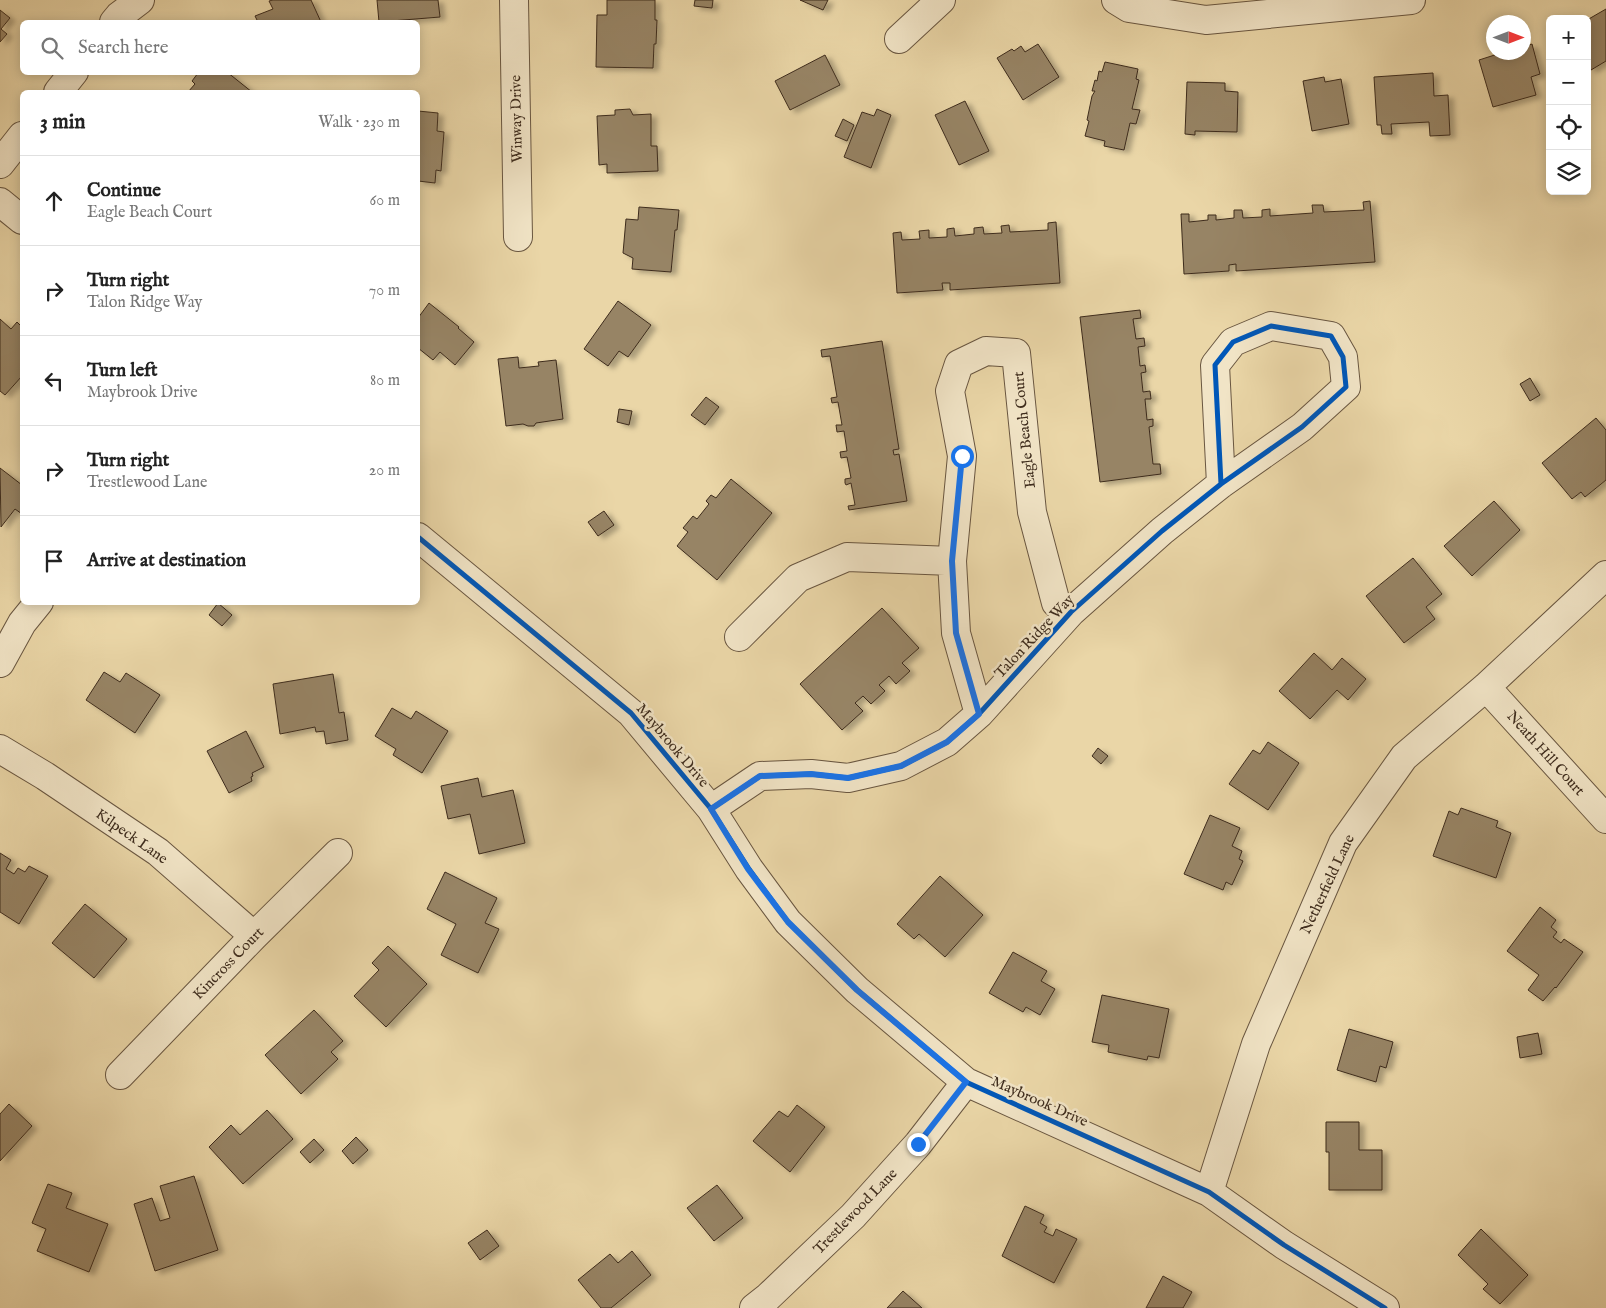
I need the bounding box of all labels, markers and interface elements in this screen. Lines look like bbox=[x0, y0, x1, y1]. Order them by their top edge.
north arrow bbox=[1486, 15, 1531, 60]
map controls bbox=[1546, 15, 1591, 195]
button: + bbox=[1546, 15, 1591, 60]
search box bbox=[20, 20, 420, 75]
icon: search bbox=[38, 34, 66, 62]
text: Search here bbox=[78, 36, 169, 60]
button: − bbox=[1546, 60, 1591, 105]
street label: Winway Drive bbox=[506, 75, 527, 163]
button: locate bbox=[1546, 105, 1591, 150]
text: 3 min bbox=[40, 109, 85, 136]
text: Walk · 230 m bbox=[318, 113, 400, 133]
button: layers bbox=[1546, 150, 1591, 195]
text: Continue bbox=[87, 179, 161, 203]
icon: ahead bbox=[40, 187, 68, 215]
text: 60 m bbox=[370, 191, 400, 211]
text: Eagle Beach Court bbox=[87, 203, 212, 223]
text: Turn right bbox=[87, 269, 169, 293]
icon: right bbox=[40, 277, 68, 305]
text: 70 m bbox=[369, 281, 400, 301]
text: Talon Ridge Way bbox=[87, 293, 202, 313]
text: Turn left bbox=[87, 359, 158, 383]
icon: left bbox=[40, 367, 68, 395]
text: 80 m bbox=[370, 371, 400, 391]
street label: Eagle Beach Court bbox=[1009, 371, 1040, 489]
text: Maybrook Drive bbox=[87, 383, 198, 403]
route start bbox=[951, 445, 974, 468]
text: Turn right bbox=[87, 449, 169, 473]
icon: right bbox=[40, 457, 68, 485]
text: 20 m bbox=[369, 461, 400, 481]
text: Trestlewood Lane bbox=[87, 473, 207, 493]
icon: arrive bbox=[40, 547, 68, 575]
text: Arrive at destination bbox=[87, 549, 246, 573]
street label: Talon Ridge Way bbox=[990, 590, 1079, 682]
street label: Maybrook Drive bbox=[632, 700, 713, 791]
street label: Neath Hill Court bbox=[1502, 707, 1589, 800]
street label: Kilpeck Lane bbox=[92, 805, 172, 868]
street label: Netherfield Lane bbox=[1296, 831, 1359, 937]
street label: Kincross Court bbox=[189, 923, 268, 1004]
street label: Maybrook Drive bbox=[989, 1072, 1091, 1131]
route end bbox=[907, 1133, 930, 1156]
street label: Trestlewood Lane bbox=[809, 1164, 901, 1258]

